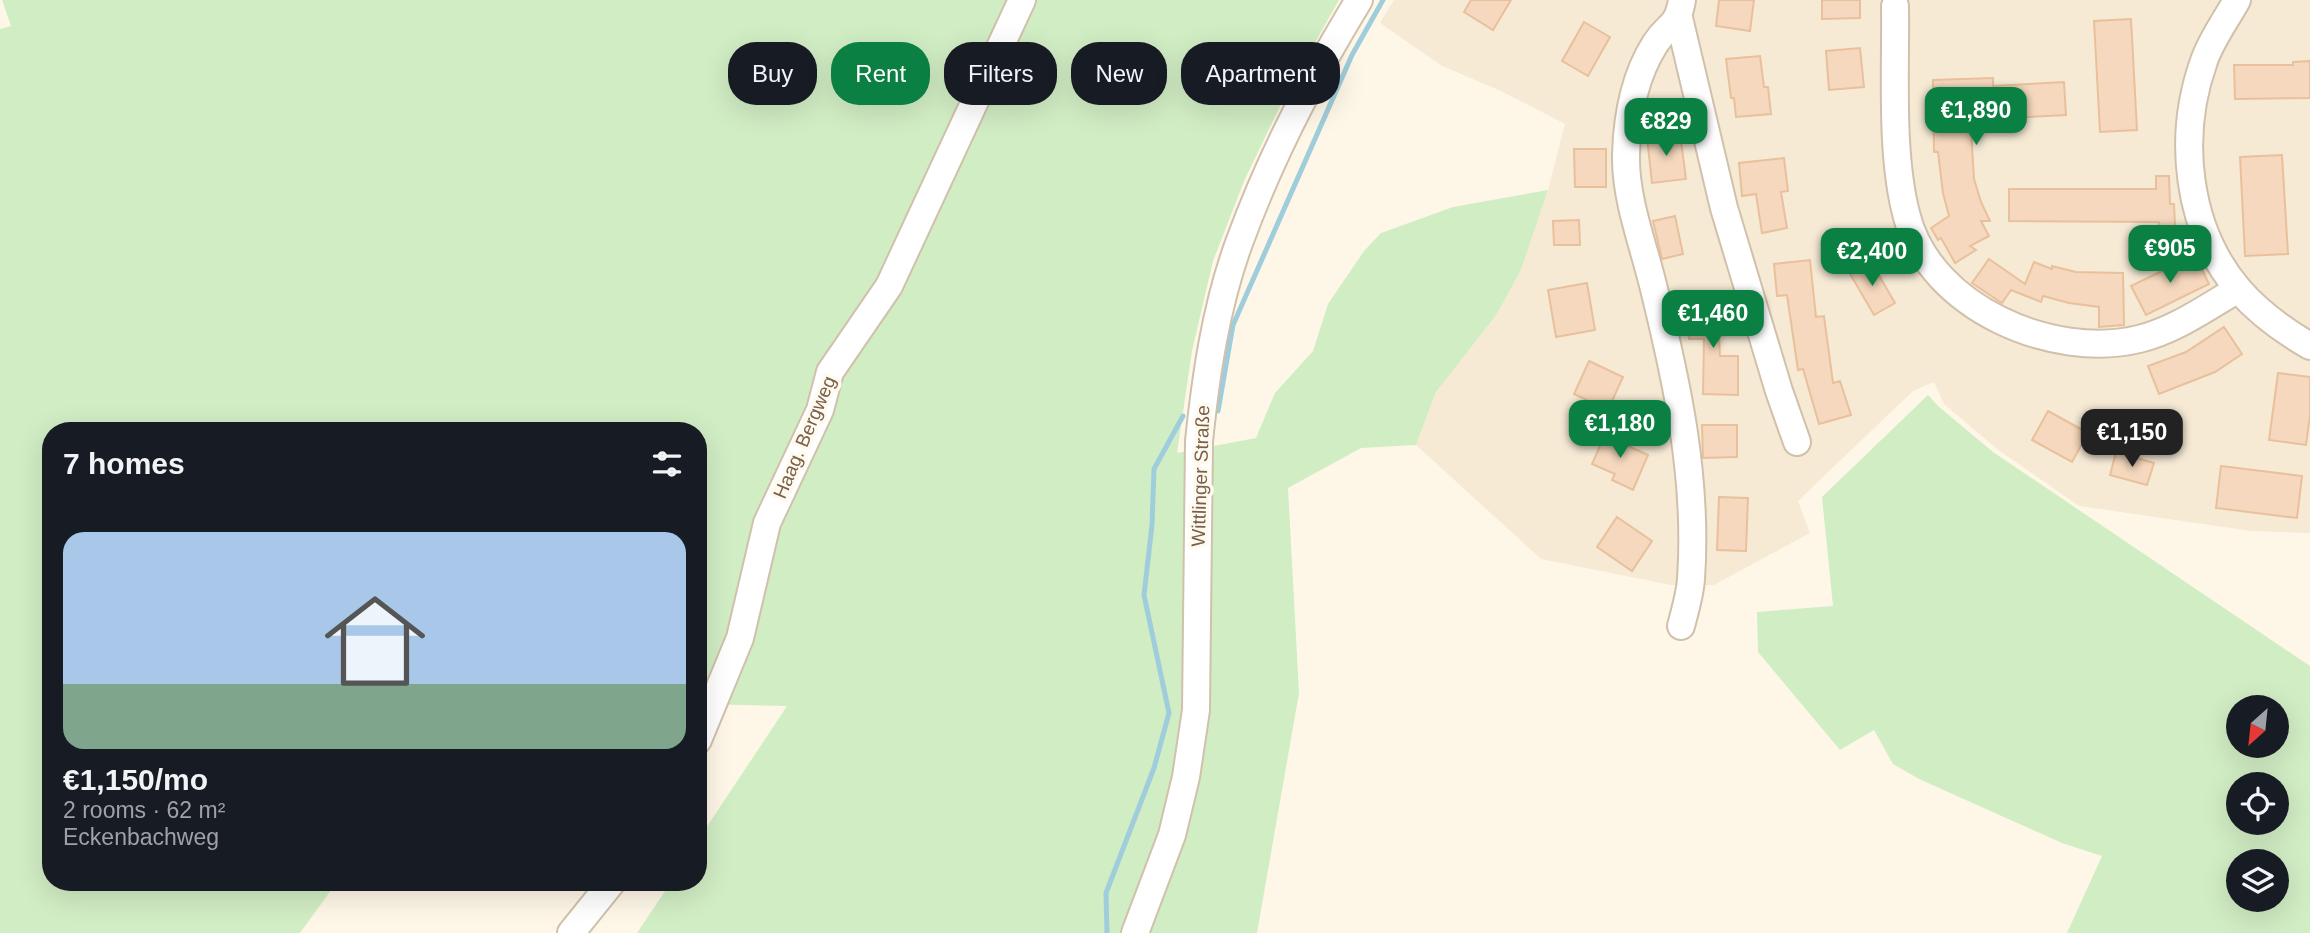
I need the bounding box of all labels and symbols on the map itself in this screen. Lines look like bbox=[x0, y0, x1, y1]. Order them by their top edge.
pin: €1,890 bbox=[1919, 88, 2033, 147]
pin: €829 bbox=[1625, 99, 1707, 158]
pin: €905 bbox=[2129, 226, 2211, 285]
pin: €2,400 bbox=[1815, 229, 1929, 288]
pin: €1,460 bbox=[1656, 290, 1770, 350]
street label: Haag. Bergweg bbox=[769, 373, 840, 502]
pin: €1,180 bbox=[1563, 400, 1677, 460]
street label: Wittlinger Straße bbox=[1188, 405, 1213, 547]
pin: €1,150 bbox=[2075, 410, 2189, 469]
north arrow bbox=[2226, 695, 2289, 758]

